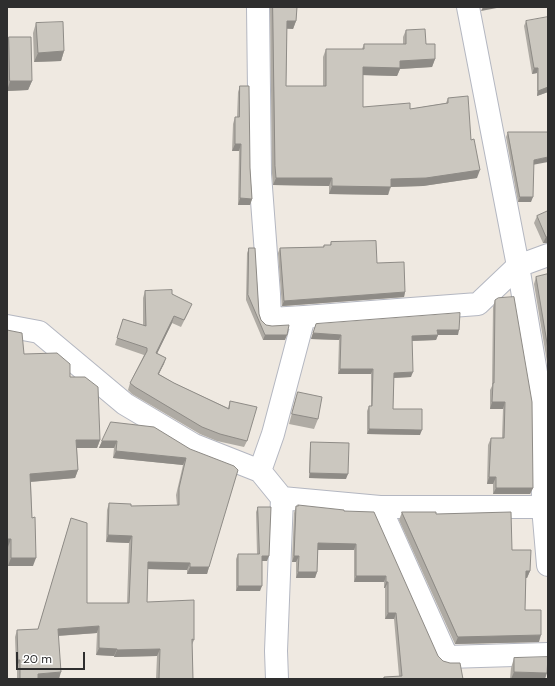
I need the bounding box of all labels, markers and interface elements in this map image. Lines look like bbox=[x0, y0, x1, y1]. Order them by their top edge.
scale bar bbox=[18, 644, 87, 670]
text: 20 m bbox=[23, 651, 52, 667]

